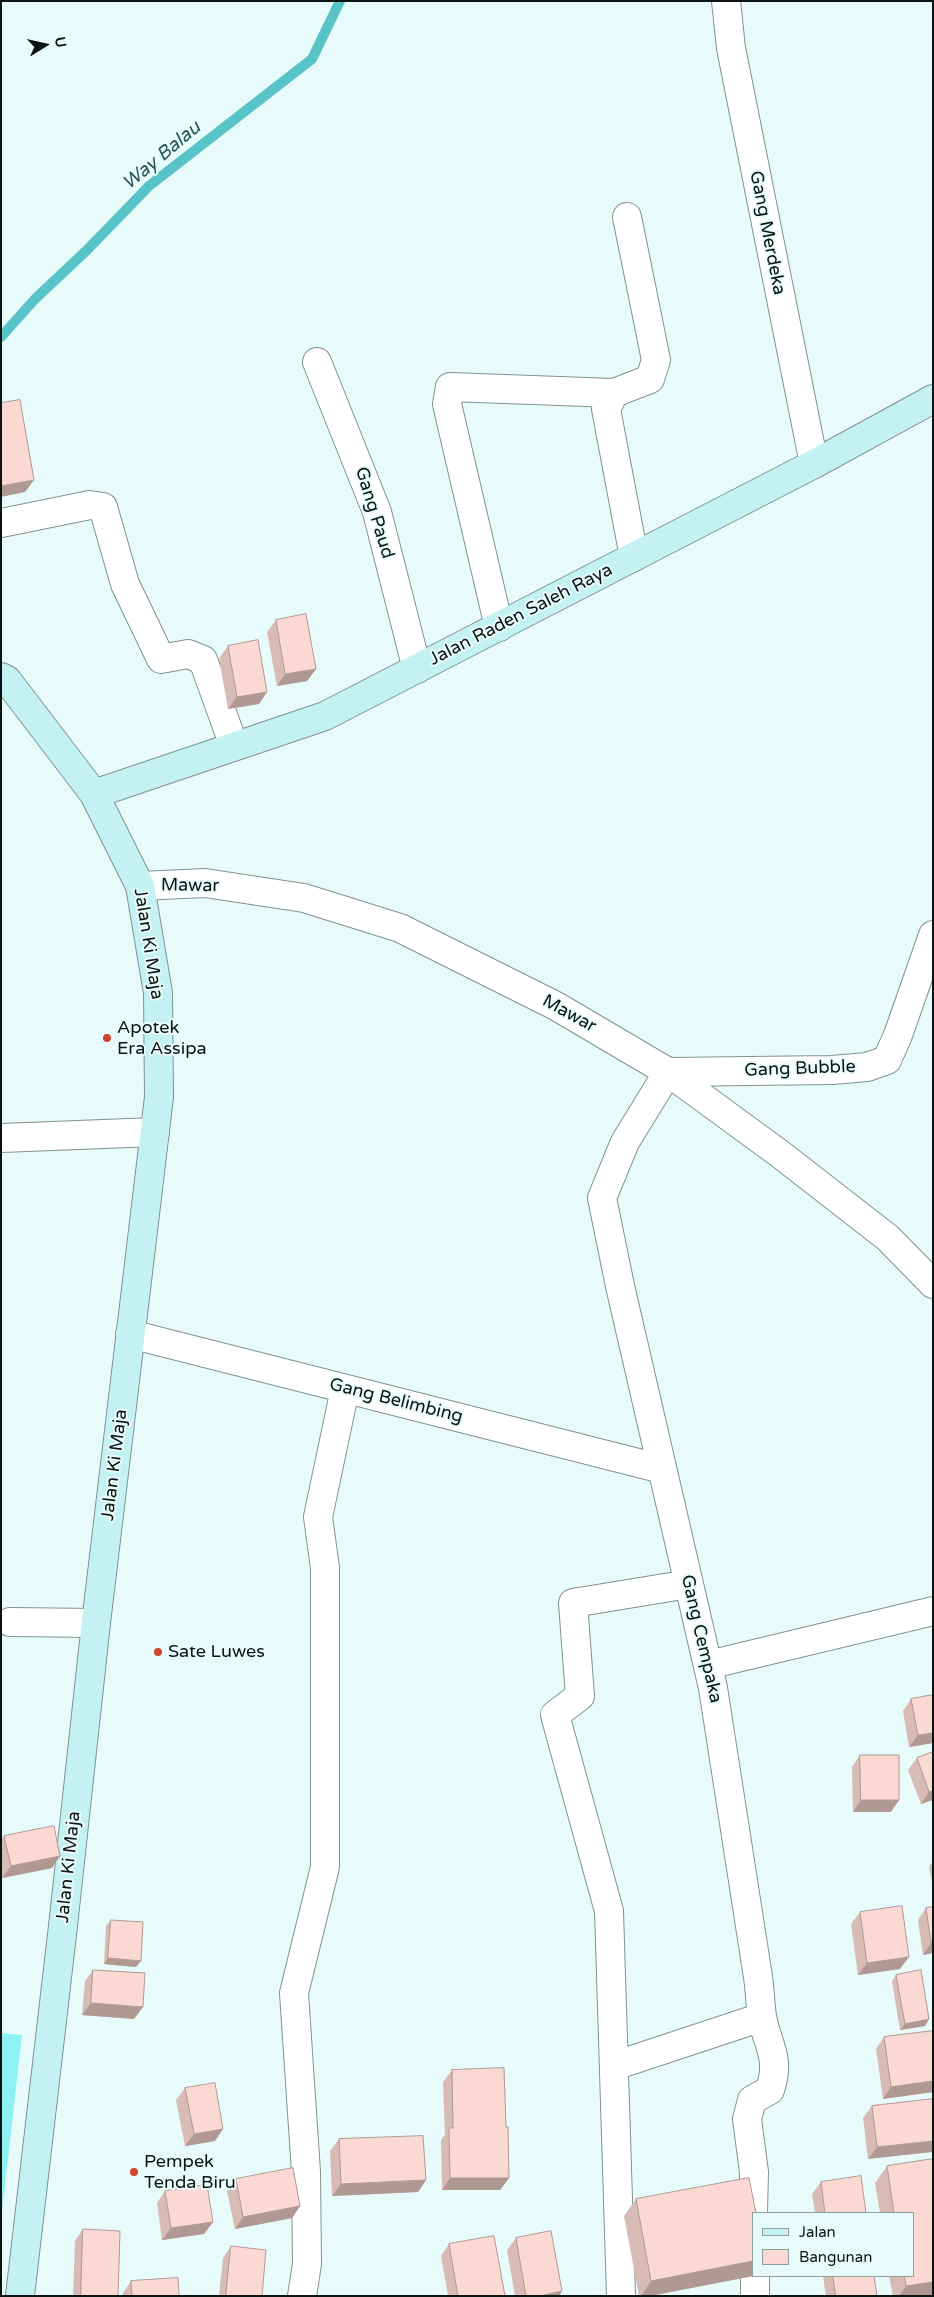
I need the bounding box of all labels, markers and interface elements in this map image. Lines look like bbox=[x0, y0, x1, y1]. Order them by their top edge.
north arrow bbox=[20, 20, 70, 70]
text: U bbox=[51, 36, 70, 49]
water label: Way Balau bbox=[118, 117, 206, 195]
street label: Gang Merdeka bbox=[744, 169, 790, 297]
street label: Gang Paud bbox=[350, 465, 398, 561]
street label: Jalan Raden Saleh Raya bbox=[426, 559, 616, 671]
street label: Mawar bbox=[161, 875, 219, 897]
street label: Jalan Ki Maja bbox=[129, 887, 167, 1001]
street label: Mawar bbox=[538, 990, 600, 1038]
place label: Apotek Era Assipa bbox=[117, 1017, 207, 1060]
marker: Apotek Era Assipa bbox=[101, 1032, 113, 1044]
street label: Gang Bubble bbox=[744, 1056, 856, 1082]
street label: Gang Belimbing bbox=[327, 1374, 465, 1428]
street label: Jalan Ki Maja bbox=[97, 1408, 133, 1522]
street label: Gang Cempaka bbox=[676, 1573, 726, 1705]
place label: Sate Luwes bbox=[168, 1641, 265, 1663]
marker: Sate Luwes bbox=[152, 1646, 164, 1658]
street label: Jalan Ki Maja bbox=[52, 1810, 86, 1924]
place label: Pempek Tenda Biru bbox=[144, 2151, 236, 2194]
marker: Pempek Tenda Biru bbox=[128, 2166, 140, 2178]
legend bbox=[752, 2212, 914, 2277]
text: Jalan bbox=[799, 2223, 836, 2241]
text: Bangunan bbox=[799, 2248, 872, 2266]

